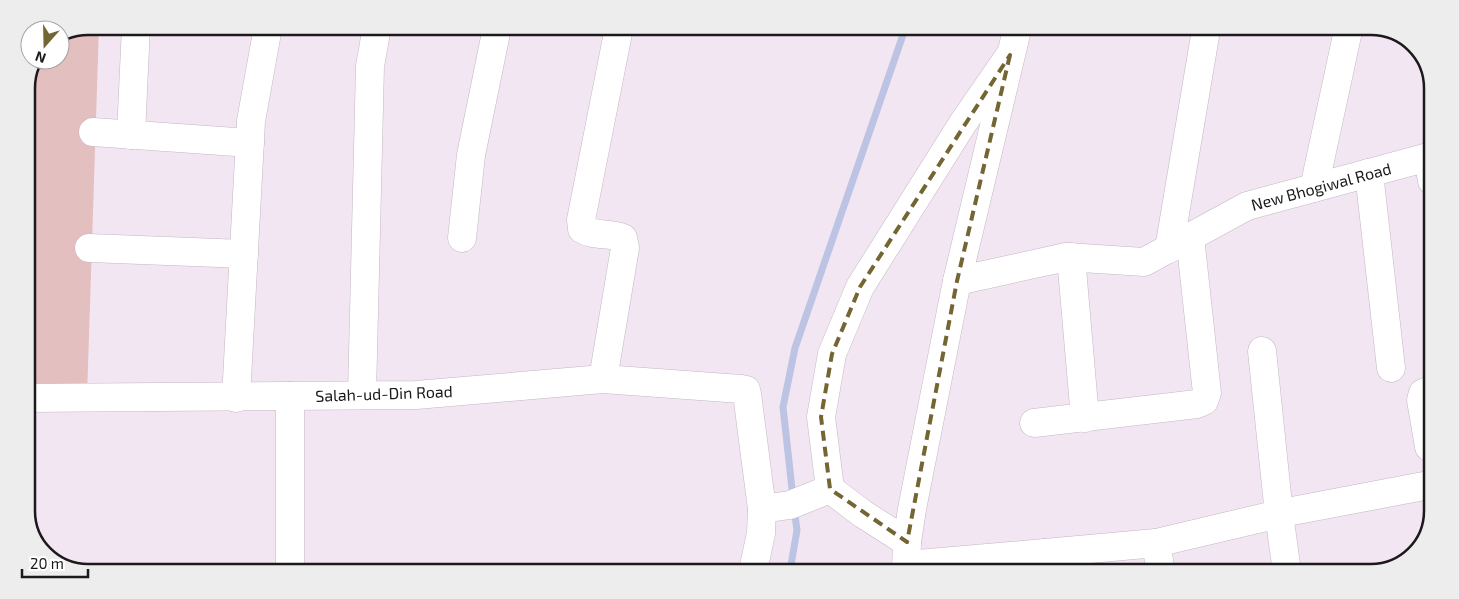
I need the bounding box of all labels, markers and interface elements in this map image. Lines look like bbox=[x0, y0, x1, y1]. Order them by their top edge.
north arrow bbox=[20, 20, 70, 70]
text: N bbox=[33, 48, 48, 67]
street label: New Bhogiwal Road bbox=[1249, 158, 1393, 214]
street label: Salah-ud-Din Road bbox=[315, 381, 453, 405]
scale bar bbox=[22, 546, 89, 578]
text: 20 m bbox=[30, 554, 64, 572]

